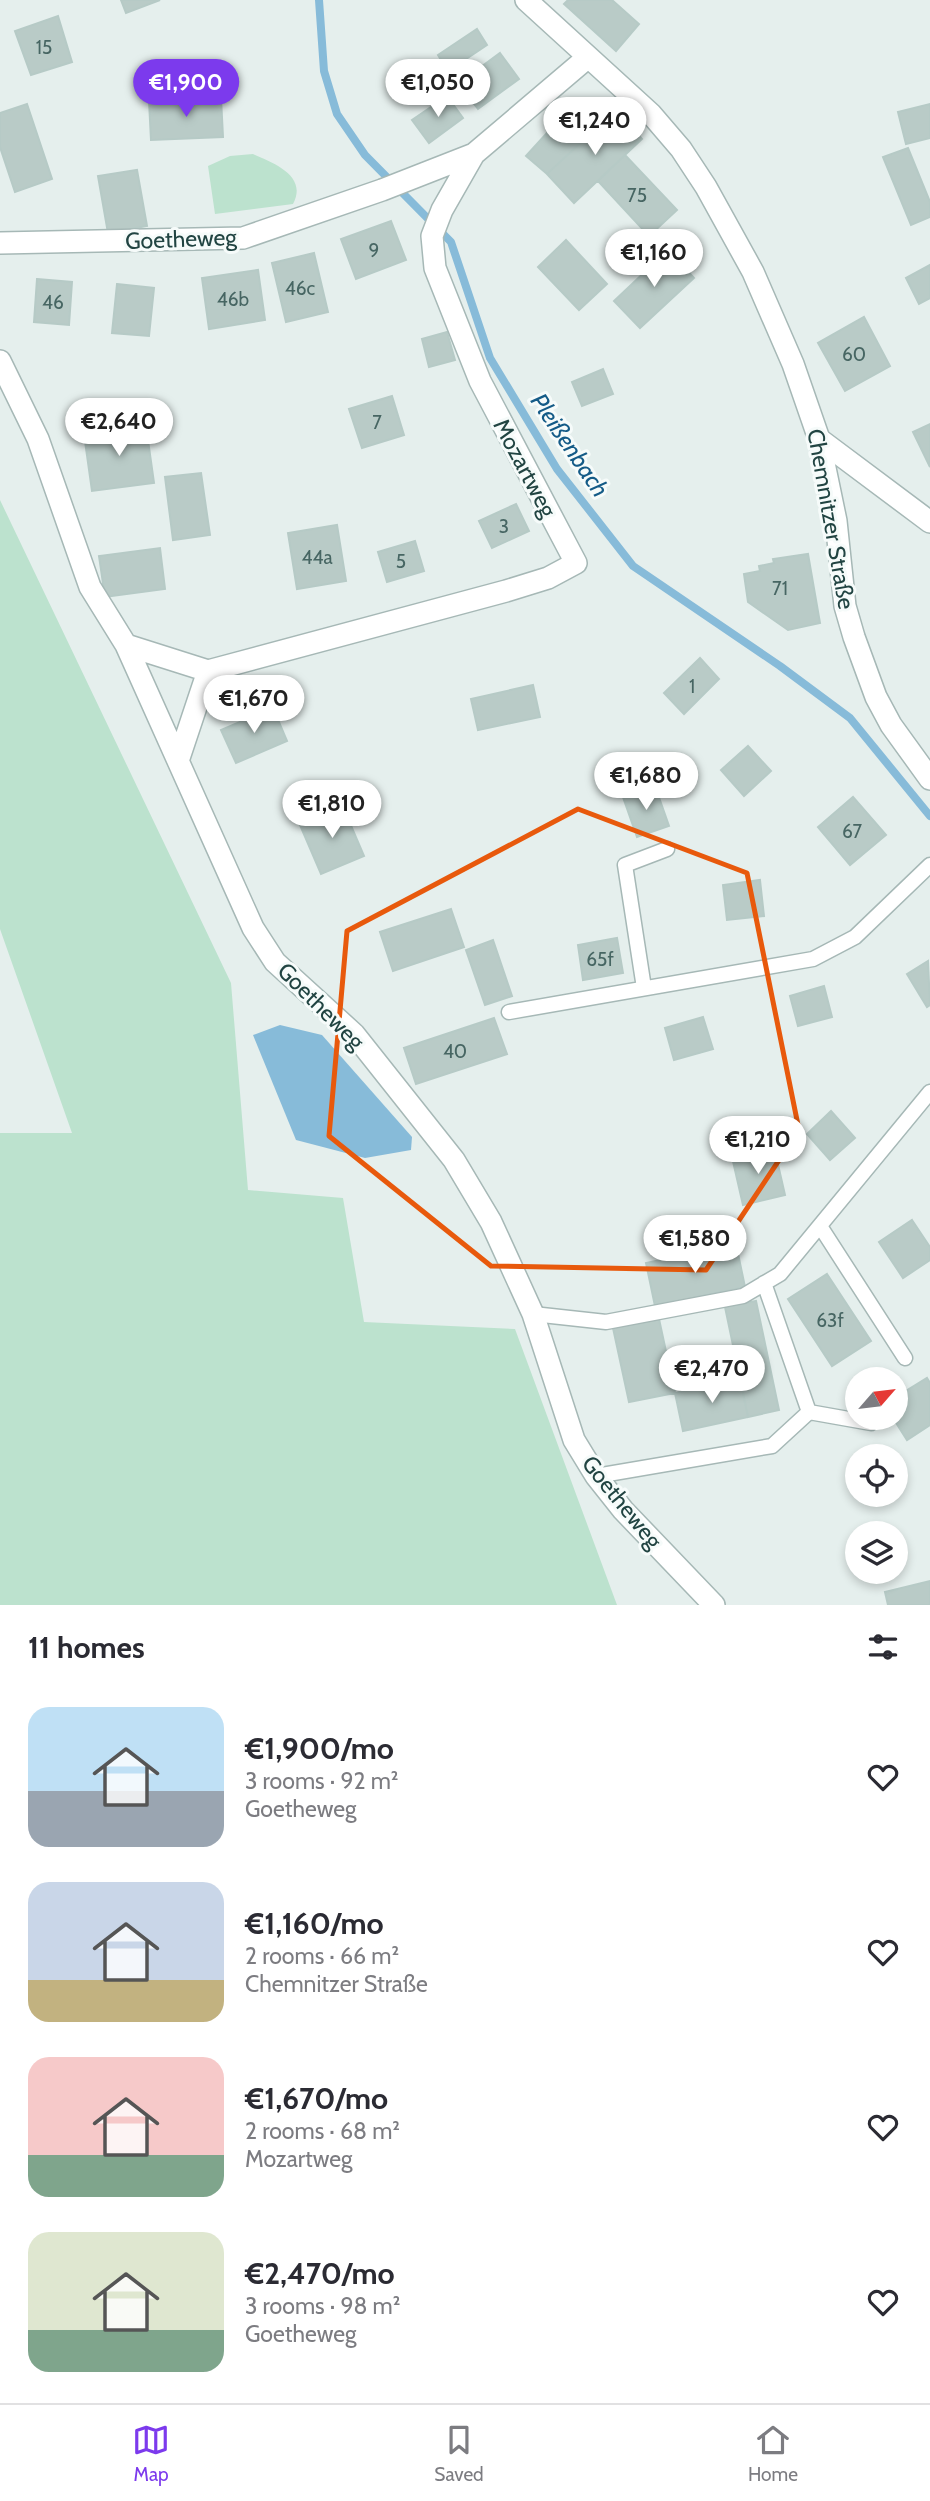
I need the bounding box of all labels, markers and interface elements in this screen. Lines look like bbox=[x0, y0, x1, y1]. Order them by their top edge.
house number: 15 bbox=[36, 36, 52, 59]
pin: €1,900 bbox=[129, 60, 243, 119]
pin: €1,050 bbox=[381, 60, 495, 119]
text: €1,900 bbox=[149, 68, 223, 96]
text: €1,050 bbox=[401, 68, 475, 96]
pin: €1,240 bbox=[538, 97, 652, 157]
text: €1,240 bbox=[559, 106, 631, 134]
house number: 75 bbox=[627, 184, 647, 207]
street label: Goetheweg bbox=[125, 223, 238, 255]
pin: €1,160 bbox=[597, 230, 711, 289]
text: €1,160 bbox=[621, 238, 687, 266]
house number: 9 bbox=[369, 239, 379, 262]
house number: 46c bbox=[285, 277, 316, 300]
house number: 46b bbox=[217, 288, 249, 311]
house number: 46 bbox=[42, 291, 64, 314]
house number: 60 bbox=[842, 343, 866, 366]
water label: Pleißenbach bbox=[525, 388, 615, 502]
pin: €2,640 bbox=[62, 398, 176, 458]
text: €2,640 bbox=[81, 407, 157, 435]
house number: 7 bbox=[372, 411, 382, 434]
street label: Mozartweg bbox=[487, 414, 563, 523]
street label: Chemnitzer Straße bbox=[801, 427, 861, 612]
house number: 3 bbox=[499, 515, 509, 538]
house number: 44a bbox=[301, 546, 333, 569]
house number: 5 bbox=[396, 550, 406, 573]
house number: 71 bbox=[772, 577, 788, 600]
house number: 1 bbox=[689, 675, 695, 698]
pin: €1,670 bbox=[197, 676, 311, 735]
text: €1,670 bbox=[219, 684, 289, 712]
pin: €1,680 bbox=[589, 752, 703, 812]
text: €1,680 bbox=[610, 761, 682, 789]
pin: €1,810 bbox=[275, 780, 389, 840]
text: €1,810 bbox=[298, 789, 366, 817]
house number: 67 bbox=[842, 820, 863, 843]
house number: 65f bbox=[586, 948, 614, 971]
street label: Goetheweg bbox=[272, 957, 371, 1056]
house number: 40 bbox=[443, 1040, 467, 1063]
pin: €1,210 bbox=[701, 1116, 815, 1176]
text: €1,210 bbox=[725, 1125, 791, 1153]
pin: €1,580 bbox=[638, 1216, 752, 1275]
text: €1,580 bbox=[659, 1224, 731, 1252]
house number: 63f bbox=[816, 1309, 844, 1332]
pin: €2,470 bbox=[655, 1346, 769, 1405]
text: €2,470 bbox=[675, 1354, 749, 1382]
north arrow bbox=[845, 1367, 908, 1430]
map controls bbox=[845, 1367, 908, 1584]
button: locate bbox=[845, 1444, 908, 1507]
street label: Goetheweg bbox=[576, 1450, 668, 1555]
button: layers bbox=[845, 1521, 908, 1584]
icon: filters bbox=[864, 1628, 902, 1666]
text: 11 homes bbox=[28, 1629, 145, 1666]
text: €1,900/mo bbox=[245, 1730, 394, 1767]
icon: home bbox=[84, 1735, 168, 1819]
icon: heart bbox=[864, 1758, 902, 1796]
text: 3 rooms · 92 m² bbox=[245, 1767, 399, 1795]
text: Goetheweg bbox=[245, 1795, 357, 1823]
text: €1,160/mo bbox=[245, 1905, 384, 1942]
icon: home bbox=[84, 1910, 168, 1994]
icon: heart bbox=[864, 1933, 902, 1971]
text: 2 rooms · 66 m² bbox=[245, 1942, 399, 1970]
text: Chemnitzer Straße bbox=[245, 1970, 428, 1998]
text: €1,670/mo bbox=[245, 2080, 388, 2117]
icon: home bbox=[84, 2085, 168, 2169]
icon: heart bbox=[864, 2108, 902, 2146]
text: 2 rooms · 68 m² bbox=[245, 2117, 400, 2145]
text: Mozartweg bbox=[245, 2145, 353, 2173]
text: €2,470/mo bbox=[245, 2255, 395, 2292]
icon: home bbox=[84, 2260, 168, 2344]
icon: heart bbox=[864, 2283, 902, 2321]
text: 3 rooms · 98 m² bbox=[245, 2292, 400, 2320]
text: Goetheweg bbox=[245, 2320, 357, 2348]
tab: Map bbox=[132, 2421, 170, 2486]
tab: Saved bbox=[434, 2421, 484, 2486]
tab: Home bbox=[748, 2421, 798, 2486]

